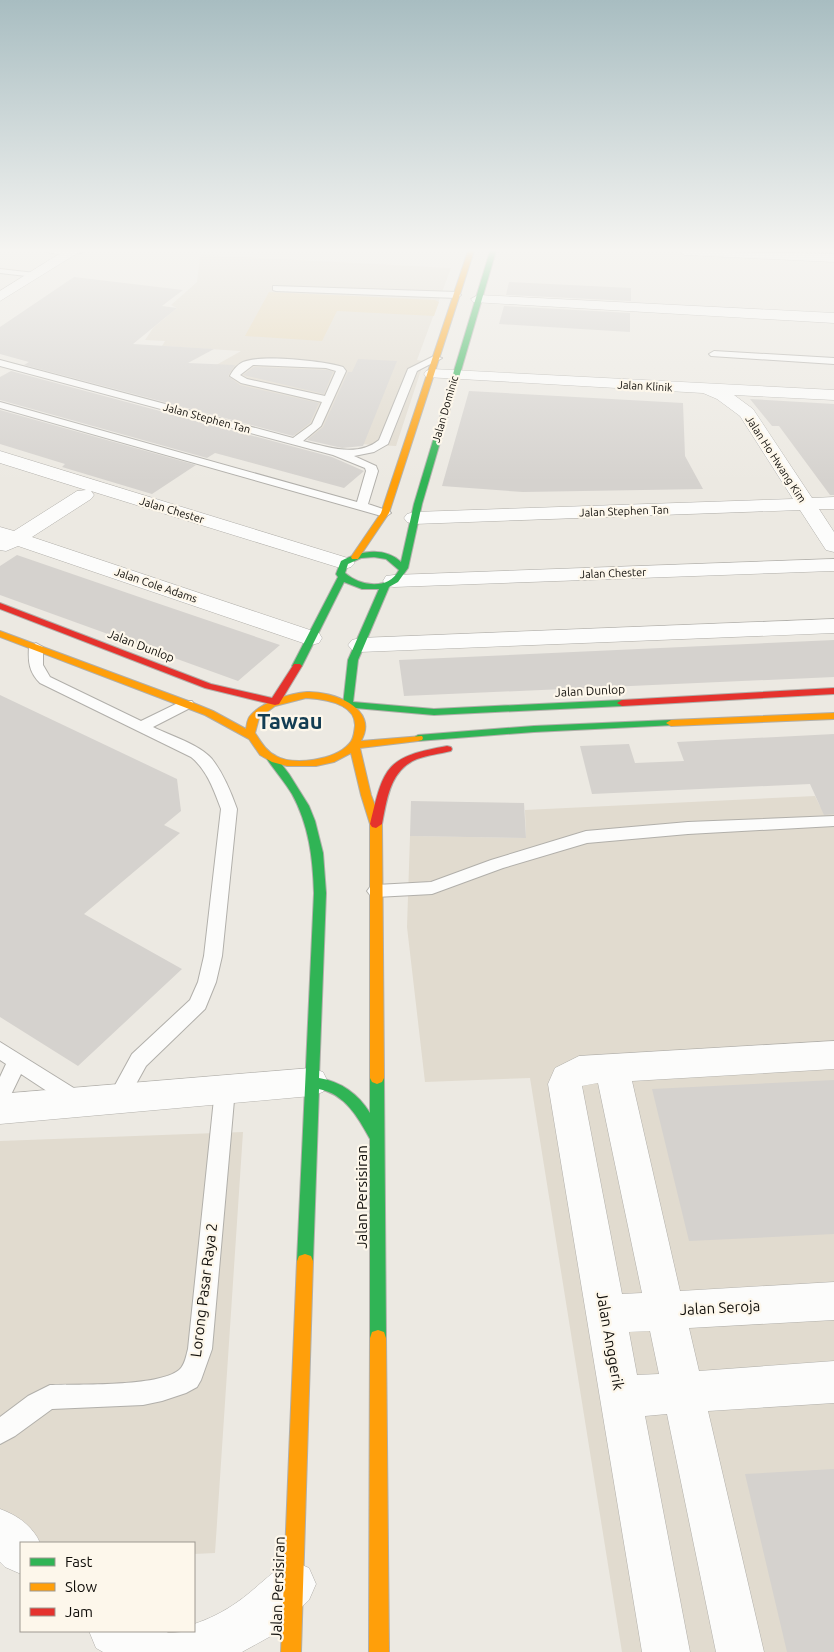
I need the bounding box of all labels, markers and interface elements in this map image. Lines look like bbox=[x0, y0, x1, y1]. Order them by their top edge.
street label: Jalan Dominic bbox=[430, 374, 460, 444]
street label: Jalan Klinik bbox=[617, 379, 673, 393]
street label: Jalan Stephen Tan bbox=[162, 401, 252, 435]
street label: Jalan Ho Hwang Kim bbox=[743, 413, 809, 505]
street label: Jalan Chester bbox=[138, 494, 207, 526]
street label: Jalan Stephen Tan bbox=[579, 503, 669, 519]
street label: Jalan Cole Adams bbox=[113, 565, 199, 605]
street label: Jalan Chester bbox=[579, 566, 647, 580]
street label: Jalan Dunlop bbox=[106, 627, 176, 664]
street label: Jalan Dunlop bbox=[554, 682, 625, 699]
district label: Tawau bbox=[257, 708, 323, 733]
street label: Jalan Persisiran bbox=[353, 1145, 370, 1249]
street label: Lorong Pasar Raya 2 bbox=[187, 1222, 220, 1358]
street label: Jalan Anggerik bbox=[593, 1290, 628, 1392]
street label: Jalan Seroja bbox=[679, 1297, 761, 1318]
street label: Jalan Persisiran bbox=[267, 1536, 288, 1640]
legend bbox=[20, 1542, 195, 1632]
text: Fast bbox=[65, 1553, 93, 1570]
text: Slow bbox=[65, 1578, 98, 1595]
text: Jam bbox=[65, 1603, 93, 1620]

